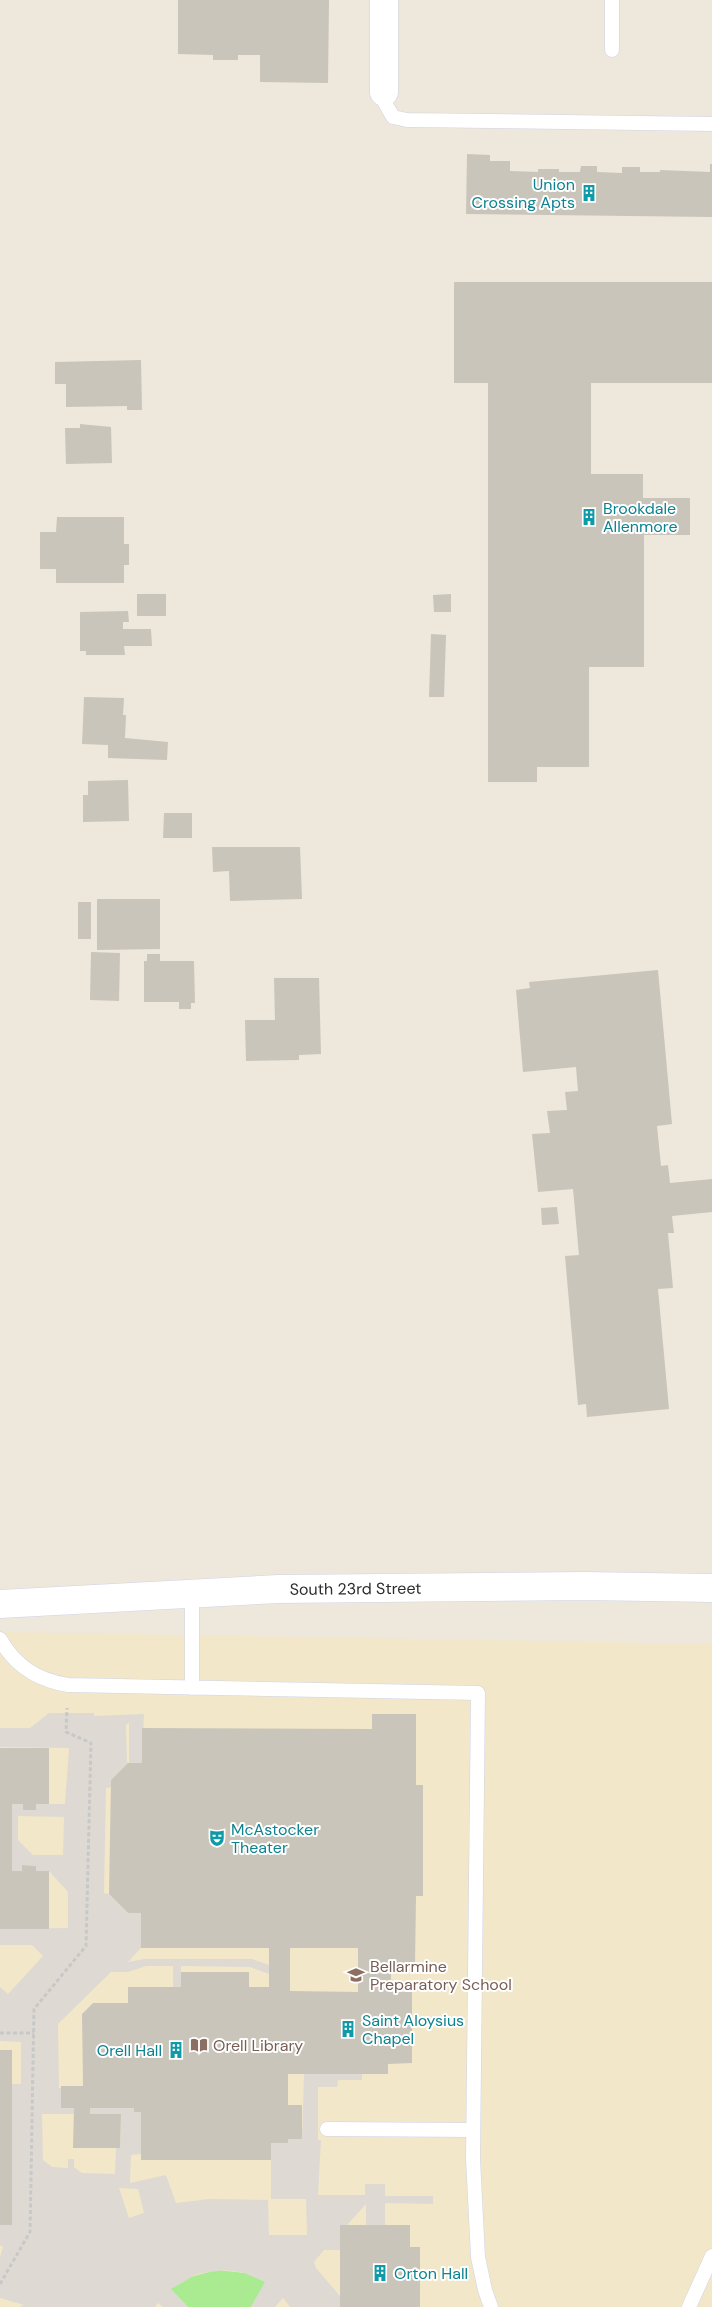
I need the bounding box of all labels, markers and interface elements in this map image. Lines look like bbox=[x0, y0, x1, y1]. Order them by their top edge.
place label: Union Crossing Apts bbox=[472, 174, 575, 213]
building icon: Union Crossing Apts bbox=[579, 183, 599, 203]
place label: Brookdale Allenmore bbox=[603, 498, 677, 537]
building icon: Brookdale Allenmore bbox=[579, 507, 599, 527]
street label: South 23rd Street bbox=[290, 1577, 422, 1599]
place label: McAstocker Theater bbox=[231, 1819, 319, 1858]
theatre icon: McAstocker Theater bbox=[207, 1828, 227, 1848]
place label: Bellarmine Preparatory School bbox=[370, 1956, 512, 1995]
school or university icon: Bellarmine Preparatory School bbox=[346, 1965, 366, 1985]
place label: Saint Aloysius Chapel bbox=[362, 2010, 464, 2049]
building icon: Saint Aloysius Chapel bbox=[338, 2019, 358, 2039]
library icon: Orell Library bbox=[189, 2035, 209, 2055]
place label: Orell Library bbox=[213, 2035, 303, 2056]
place label: Orell Hall bbox=[97, 2040, 162, 2061]
building icon: Orell Hall bbox=[166, 2040, 186, 2060]
building icon: Orton Hall bbox=[370, 2263, 390, 2283]
place label: Orton Hall bbox=[394, 2263, 468, 2284]

